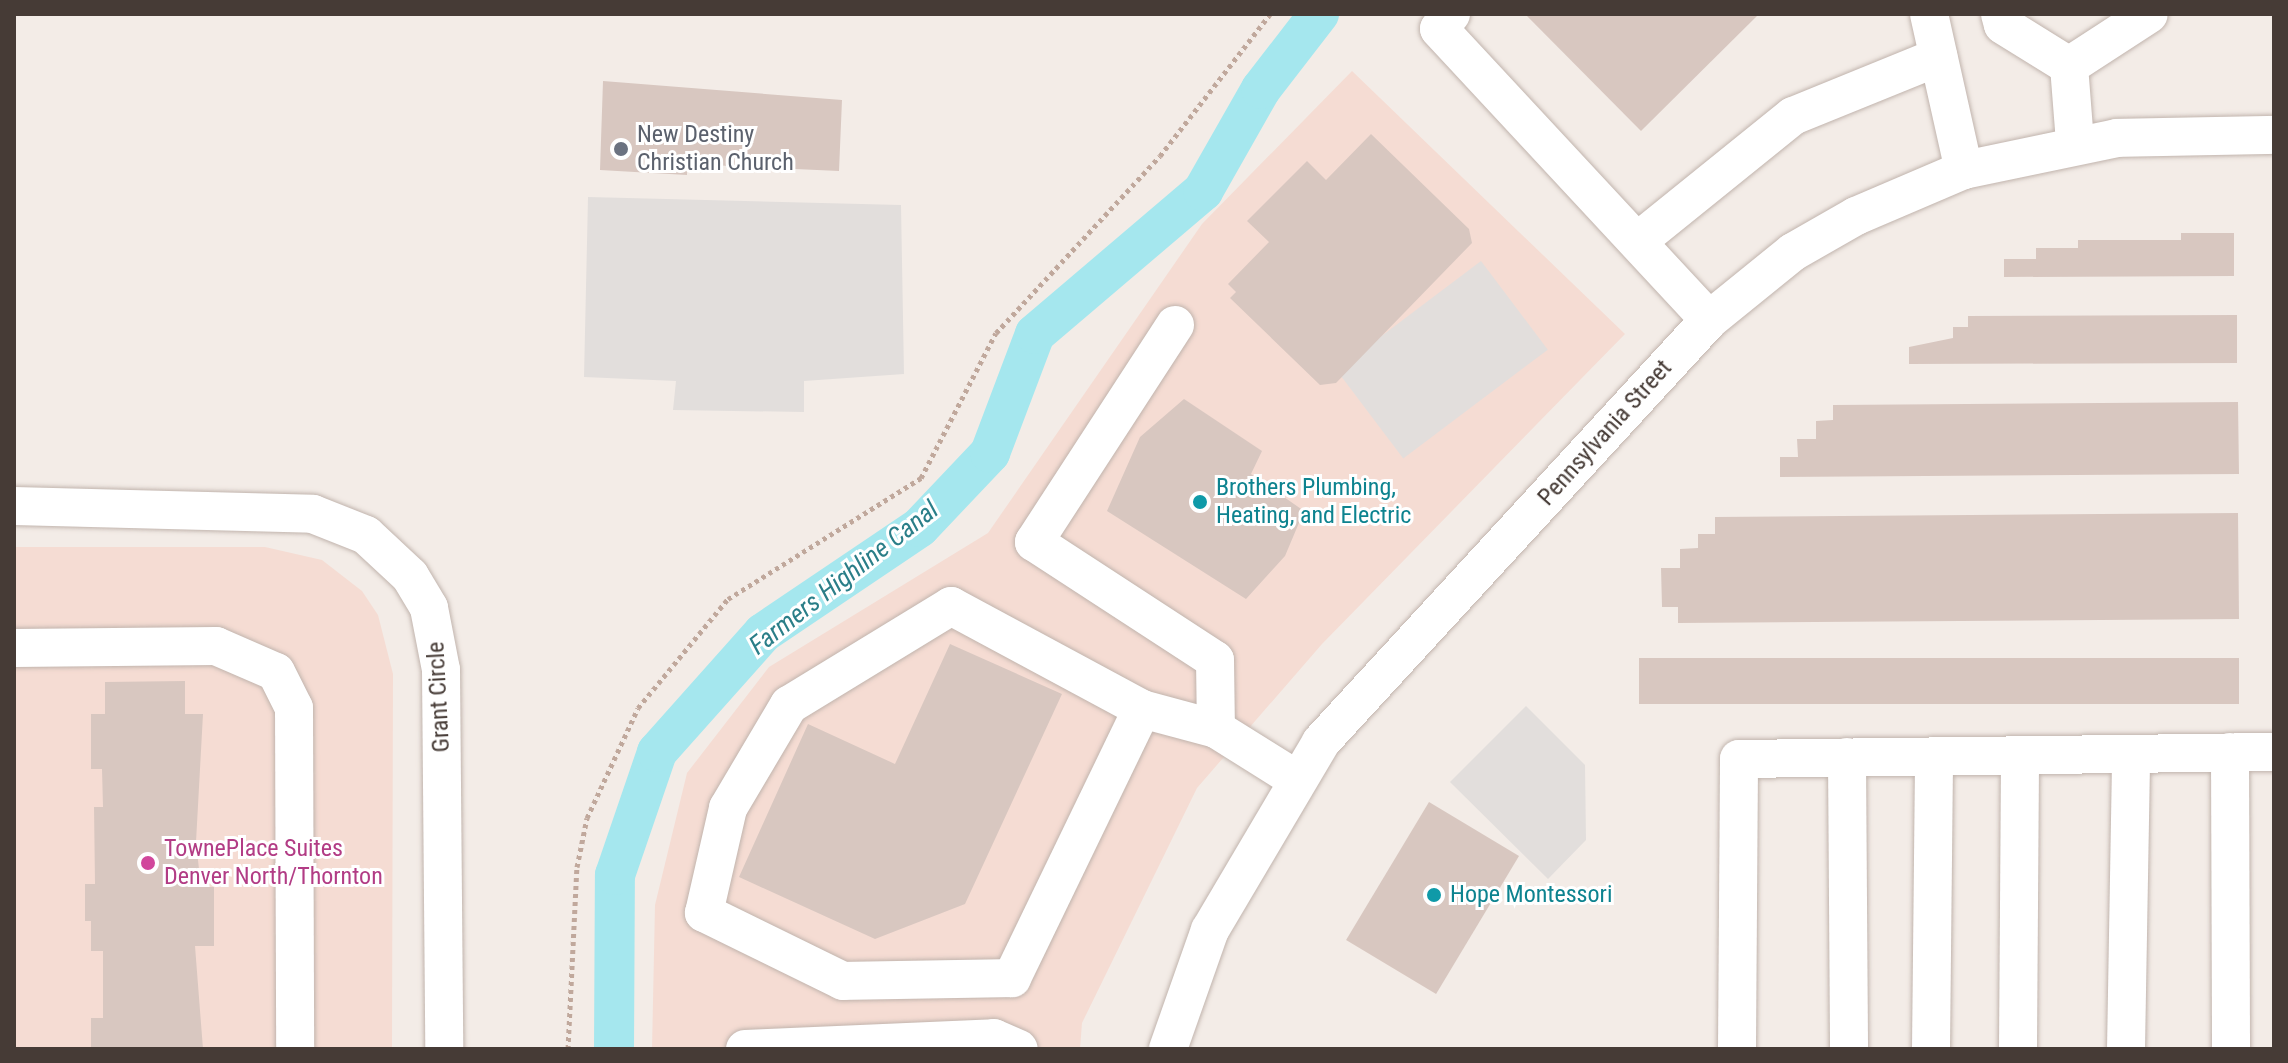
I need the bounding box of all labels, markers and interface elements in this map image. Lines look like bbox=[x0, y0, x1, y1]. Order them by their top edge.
place label: New Destiny Christian Church bbox=[637, 121, 794, 177]
marker: New Destiny Christian Church bbox=[612, 140, 630, 158]
street label: Pennsylvania Street bbox=[1532, 354, 1678, 512]
place label: Brothers Plumbing, Heating, and Electric bbox=[1216, 474, 1411, 530]
marker: Brothers Plumbing, Heating, and Electric bbox=[1191, 493, 1209, 511]
water label: Farmers Highline Canal bbox=[743, 494, 945, 662]
street label: Grant Circle bbox=[422, 641, 456, 753]
place label: TownePlace Suites Denver North/Thornton bbox=[164, 835, 383, 891]
marker: TownePlace Suites Denver North/Thornton bbox=[139, 854, 157, 872]
place label: Hope Montessori bbox=[1450, 881, 1612, 909]
marker: Hope Montessori bbox=[1425, 886, 1443, 904]

